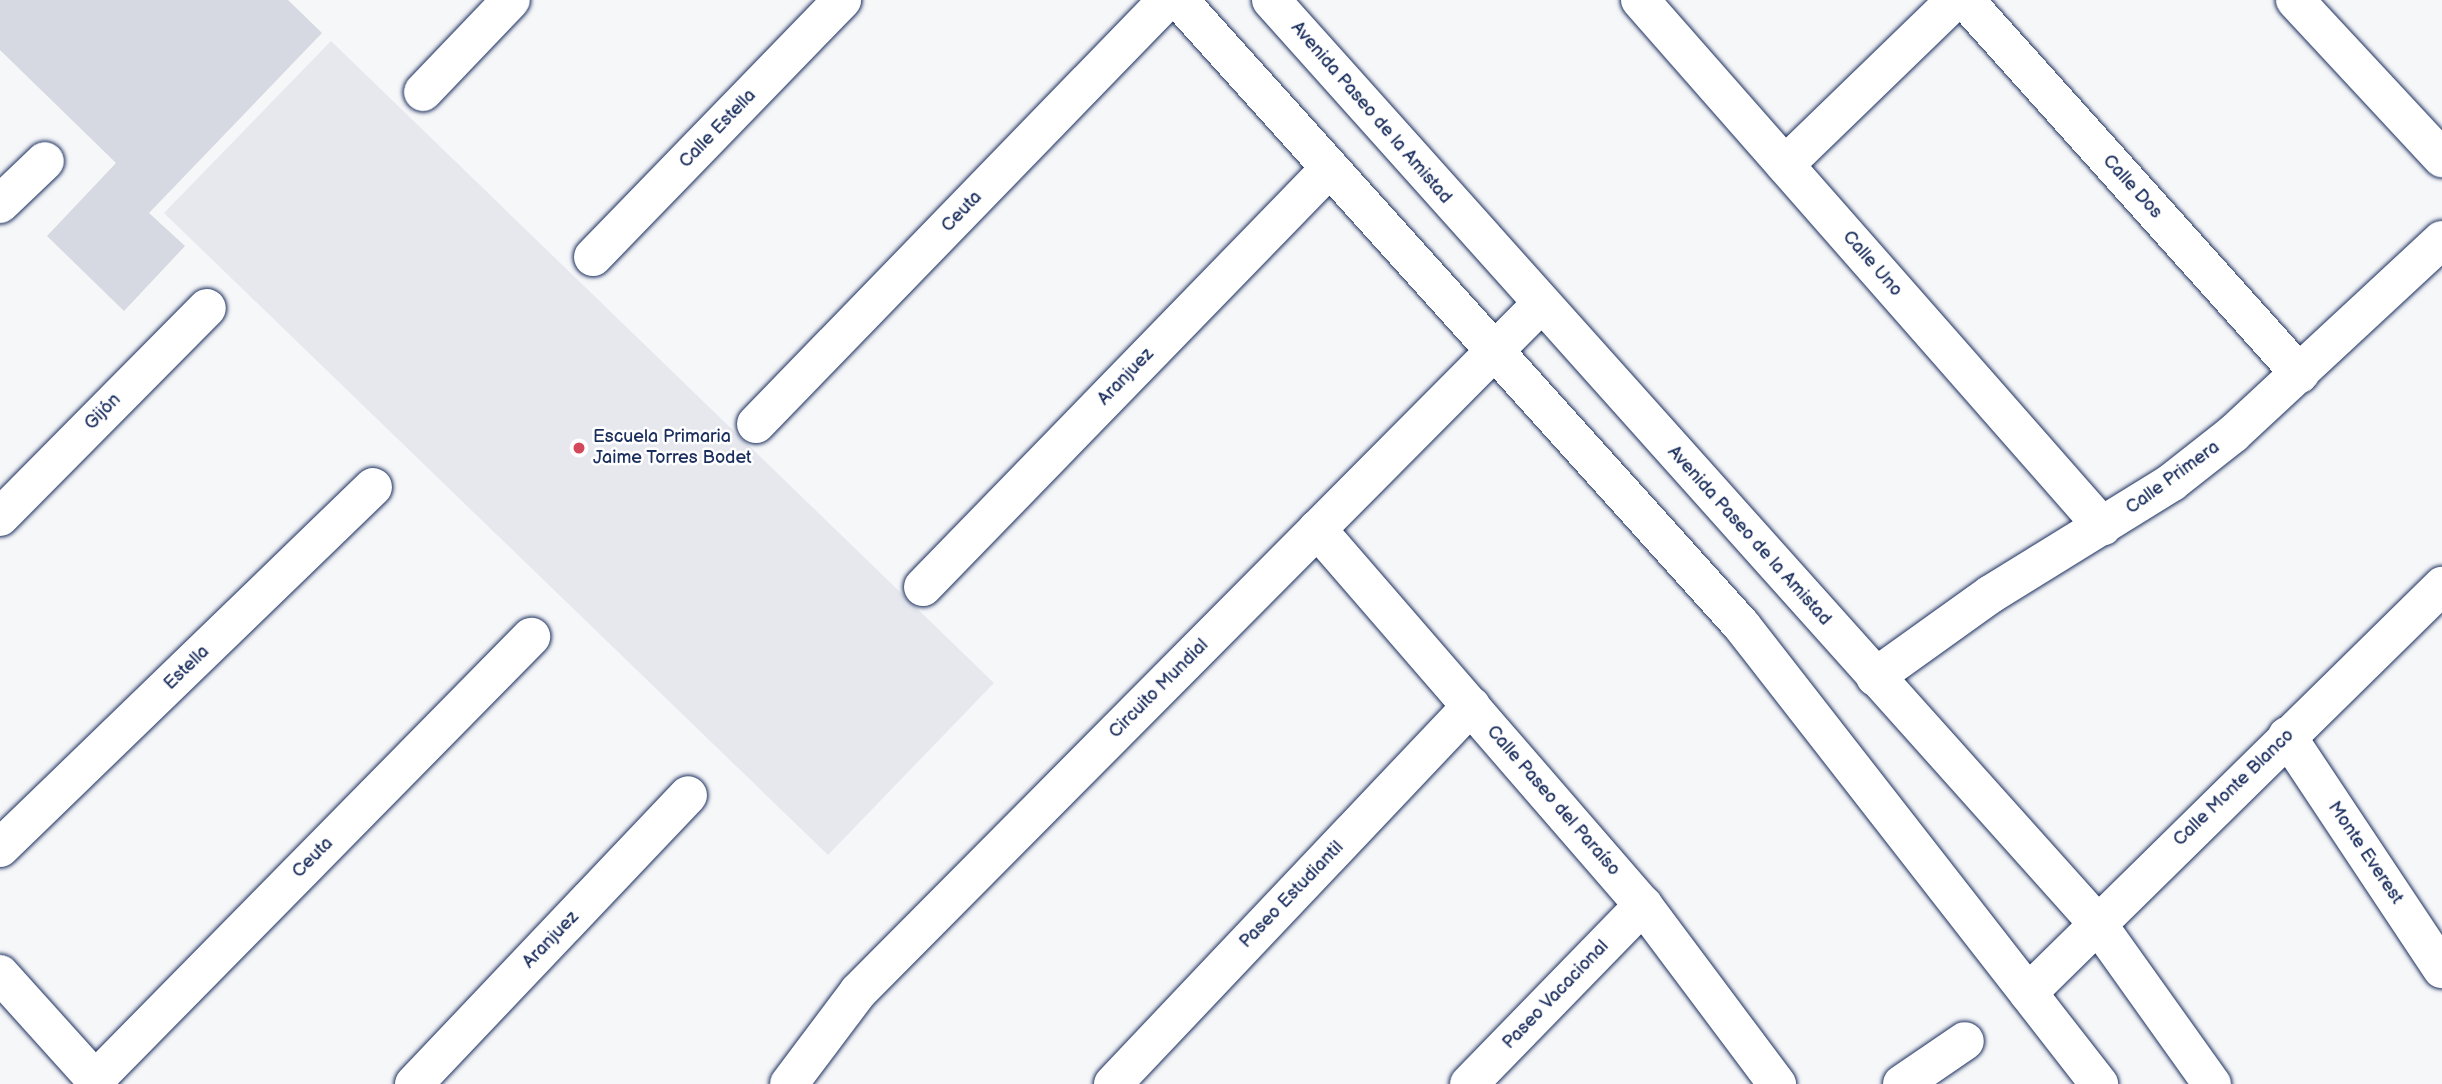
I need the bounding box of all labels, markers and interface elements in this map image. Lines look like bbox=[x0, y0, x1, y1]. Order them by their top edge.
street label: Avenida Paseo de la Amistad bbox=[1286, 18, 1456, 208]
street label: Calle Estella bbox=[675, 85, 761, 173]
street label: Calle Dos bbox=[2098, 151, 2166, 223]
street label: Ceuta bbox=[937, 187, 987, 237]
street label: Calle Uno bbox=[1838, 227, 1906, 301]
street label: Aranjuez bbox=[1094, 344, 1158, 410]
street label: Gijón bbox=[80, 389, 126, 435]
place label: Escuela Primaria Jaime Torres Bodet bbox=[593, 427, 752, 470]
street label: Calle Primera bbox=[2122, 437, 2224, 519]
marker: Escuela Primaria Jaime Torres Bodet bbox=[571, 440, 587, 456]
street label: Avenida Paseo de la Amistad bbox=[1663, 442, 1835, 630]
street label: Circuito Mundial bbox=[1105, 635, 1213, 743]
street label: Estella bbox=[160, 641, 214, 695]
street label: Calle Paseo del Paraíso bbox=[1482, 721, 1624, 881]
street label: Calle Monte Blanco bbox=[2169, 725, 2299, 851]
street label: Monte Everest bbox=[2323, 798, 2407, 908]
street label: Ceuta bbox=[288, 833, 338, 883]
street label: Paseo Estudiantil bbox=[1235, 837, 1349, 953]
street label: Aranjuez bbox=[519, 907, 583, 973]
street label: Paseo Vacacional bbox=[1498, 936, 1614, 1054]

